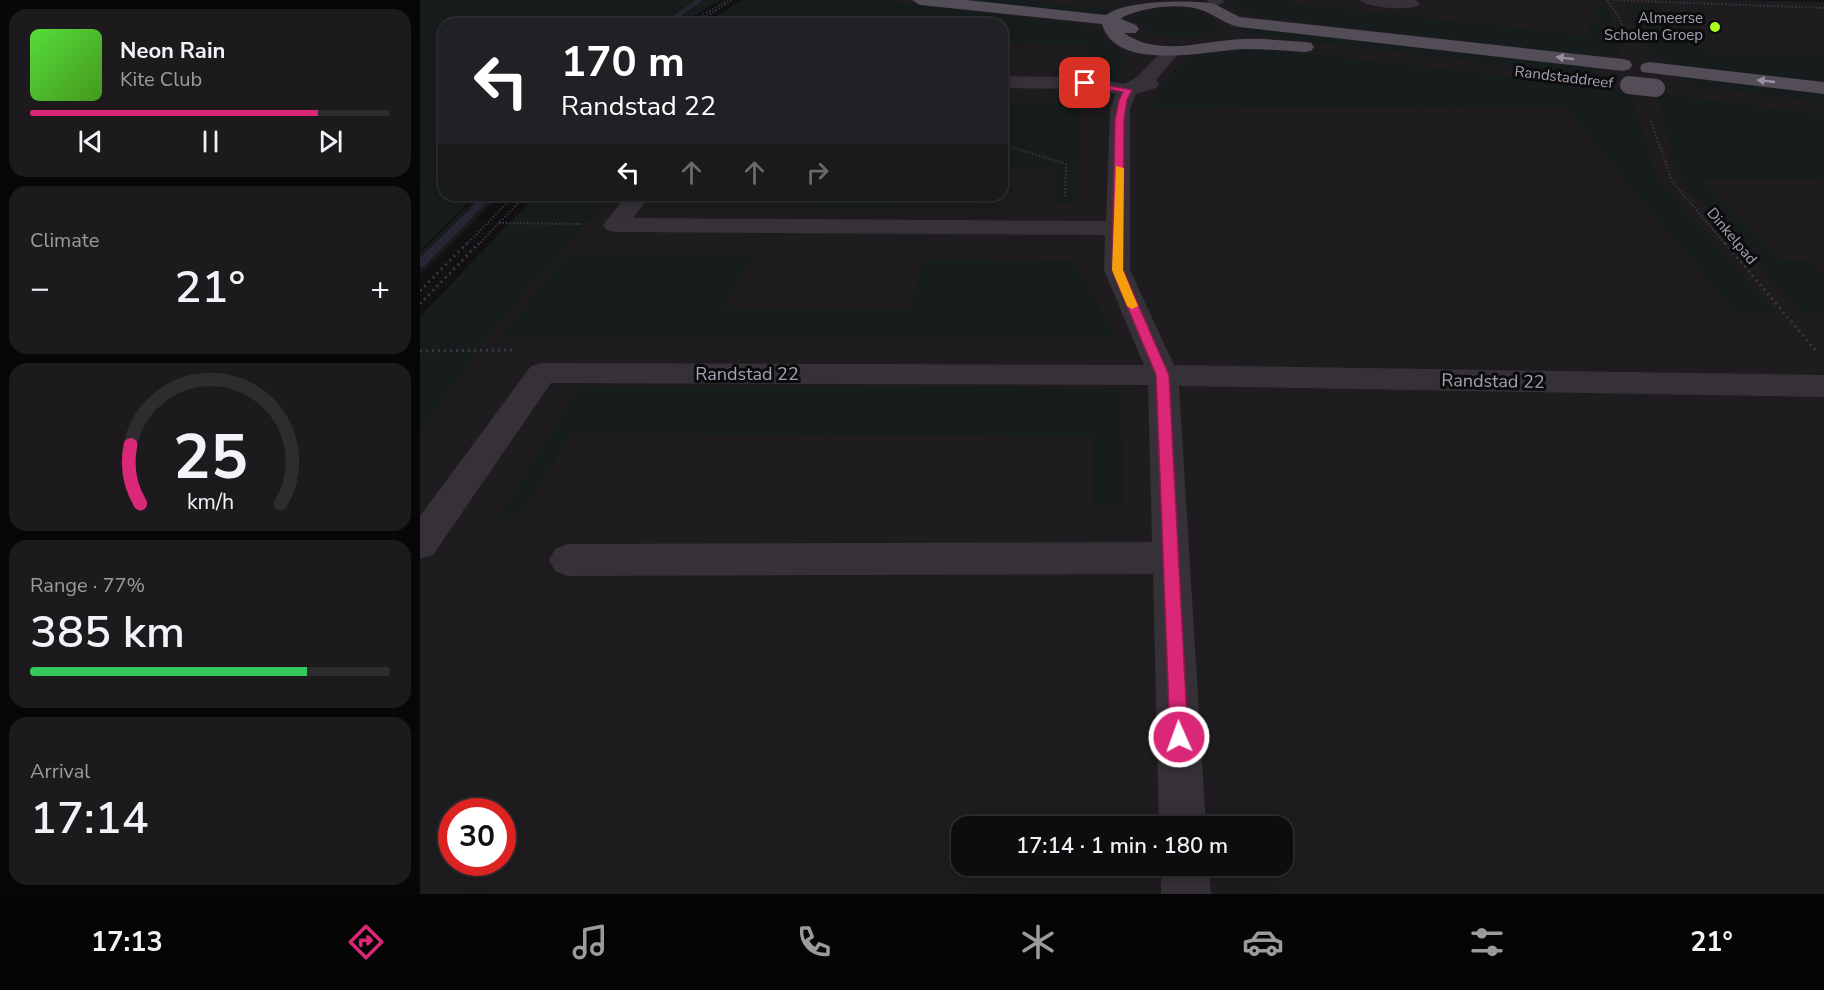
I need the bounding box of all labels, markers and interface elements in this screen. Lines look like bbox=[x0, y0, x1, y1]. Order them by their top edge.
place label: Almeerse Scholen Groep bbox=[1604, 8, 1703, 45]
marker: Almeerse Scholen Groep bbox=[1708, 20, 1722, 34]
text: 170 m bbox=[561, 34, 685, 91]
text: Neon Rain bbox=[120, 36, 225, 66]
icon: left bbox=[462, 42, 540, 120]
one-way arrow bbox=[1556, 54, 1575, 63]
pin bbox=[1059, 57, 1110, 108]
street label: Randstaddreef bbox=[1514, 61, 1615, 93]
text: Kite Club bbox=[120, 66, 202, 93]
icon: arrive bbox=[1068, 66, 1101, 99]
one-way arrow bbox=[1756, 76, 1775, 86]
text: Randstad 22 bbox=[561, 88, 716, 125]
icon: previous bbox=[74, 125, 107, 158]
icon: pause bbox=[194, 125, 227, 158]
icon: next bbox=[314, 125, 347, 158]
icon: left bbox=[612, 156, 645, 189]
icon: ahead bbox=[675, 156, 708, 189]
icon: ahead bbox=[738, 156, 771, 189]
icon: right bbox=[801, 156, 834, 189]
street label: Dinkelpad bbox=[1702, 203, 1762, 269]
text: Climate bbox=[30, 227, 99, 254]
text: 21° bbox=[175, 257, 245, 318]
text: − bbox=[30, 266, 50, 311]
text: + bbox=[370, 266, 390, 311]
street label: Randstad 22 bbox=[695, 362, 799, 386]
street label: Randstad 22 bbox=[1441, 368, 1545, 394]
text: 25 bbox=[173, 415, 247, 500]
text: km/h bbox=[186, 487, 234, 517]
text: Range · 77% bbox=[30, 572, 145, 599]
text: 385 km bbox=[30, 602, 185, 663]
position arrow bbox=[1147, 705, 1211, 769]
text: Arrival bbox=[30, 758, 90, 785]
text: 17:14 bbox=[30, 788, 149, 849]
speed limit sign: 30 bbox=[438, 798, 516, 876]
text: 17:14 · 1 min · 180 m bbox=[1016, 831, 1228, 861]
icon: directions bbox=[345, 921, 387, 963]
icon: music bbox=[569, 921, 611, 963]
icon: phone bbox=[793, 921, 835, 963]
icon: climate bbox=[1017, 921, 1059, 963]
icon: car bbox=[1242, 921, 1284, 963]
icon: filters bbox=[1466, 921, 1508, 963]
text: 17:13 bbox=[91, 924, 163, 961]
text: 21° bbox=[1690, 924, 1733, 961]

